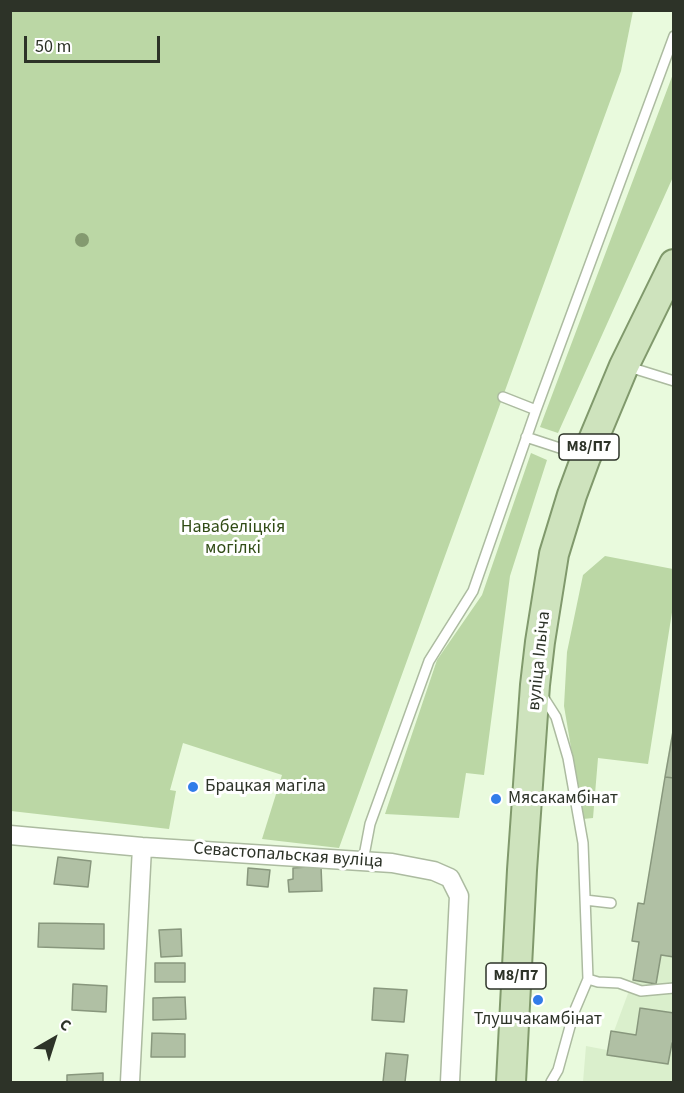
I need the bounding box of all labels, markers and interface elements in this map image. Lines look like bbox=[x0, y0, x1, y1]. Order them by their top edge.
scale bar bbox=[27, 24, 164, 62]
text: 50 m bbox=[35, 34, 71, 59]
road number: М8/П7 bbox=[559, 434, 619, 460]
park label: Навабеліцкія могілкі bbox=[181, 517, 285, 560]
street label: вуліца Ільіча bbox=[524, 610, 556, 712]
place label: Брацкая магіла bbox=[205, 776, 326, 798]
marker: Брацкая магіла bbox=[186, 780, 200, 794]
place label: Мясакамбінат bbox=[508, 788, 618, 810]
marker: Мясакамбінат bbox=[489, 792, 503, 806]
street label: Севастопальская вуліца bbox=[192, 839, 384, 873]
road number: М8/П7 bbox=[486, 963, 546, 989]
marker: Тлушчакамбінат bbox=[531, 993, 545, 1007]
north arrow bbox=[24, 1009, 84, 1069]
place label: Тлушчакамбінат bbox=[474, 1009, 602, 1031]
text: С bbox=[55, 1014, 76, 1036]

